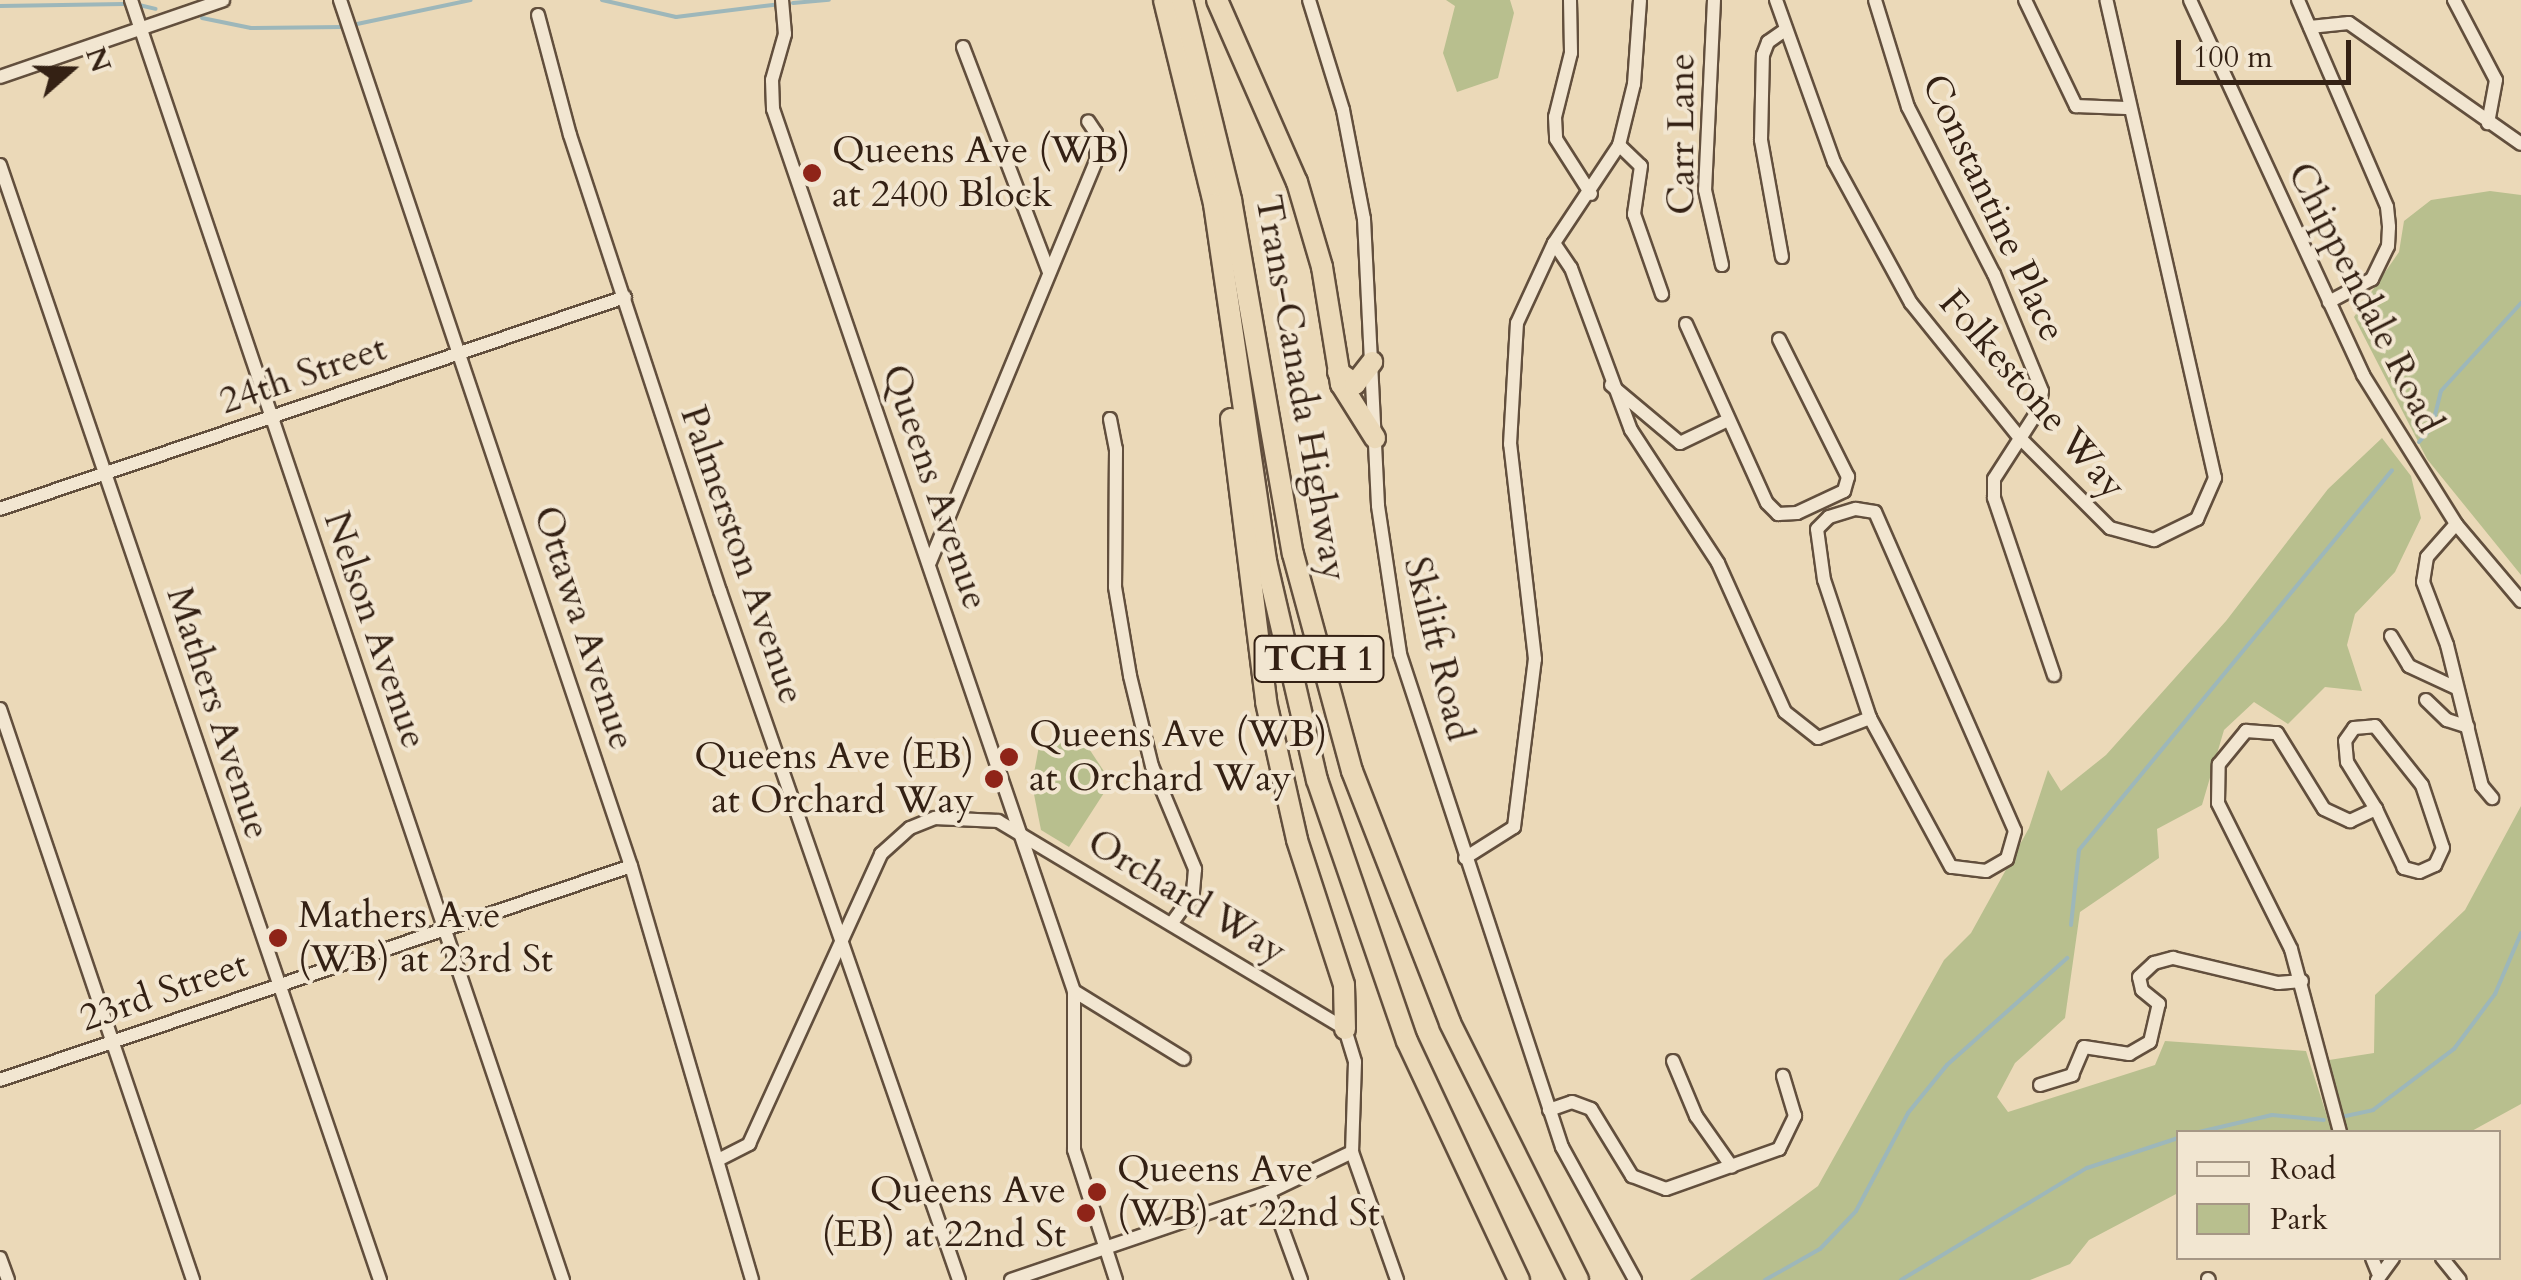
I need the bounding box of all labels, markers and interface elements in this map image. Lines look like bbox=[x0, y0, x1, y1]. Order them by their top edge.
north arrow bbox=[20, 20, 120, 120]
scale bar bbox=[2181, 20, 2356, 82]
text: 100 m bbox=[2193, 37, 2273, 78]
text: N bbox=[76, 42, 120, 78]
street label: Carr Lane bbox=[1659, 53, 1705, 215]
street label: Constantine Place bbox=[1911, 67, 2075, 349]
place label: Queens Ave (WB) at 2400 Block bbox=[832, 128, 1130, 218]
street label: Chippendale Road bbox=[2277, 155, 2453, 441]
marker: Queens Ave (WB) at 2400 Block bbox=[801, 162, 823, 184]
street label: Trans-Canada Highway bbox=[1245, 191, 1357, 585]
street label: Folkestone Way bbox=[1929, 281, 2135, 509]
street label: 24th Street bbox=[214, 325, 392, 425]
street label: Queens Avenue bbox=[872, 359, 998, 615]
street label: Palmerston Avenue bbox=[670, 400, 814, 710]
street label: Ottawa Avenue bbox=[523, 500, 645, 756]
street label: Nelson Avenue bbox=[313, 506, 437, 754]
street label: Skilift Road bbox=[1393, 552, 1483, 746]
street label: Mathers Avenue bbox=[156, 581, 280, 845]
road number: TCH 1 bbox=[1252, 629, 1386, 689]
place label: Queens Ave (WB) at Orchard Way bbox=[1029, 712, 1327, 802]
place label: Queens Ave (EB) at Orchard Way bbox=[694, 734, 974, 824]
marker: Queens Ave (WB) at Orchard Way bbox=[998, 746, 1020, 768]
marker: Queens Ave (EB) at Orchard Way bbox=[983, 768, 1005, 790]
street label: Orchard Way bbox=[1079, 820, 1295, 974]
place label: Mathers Ave (WB) at 23rd St bbox=[298, 893, 553, 982]
marker: Mathers Ave (WB) at 23rd St bbox=[267, 927, 289, 949]
street label: 23rd Street bbox=[74, 942, 254, 1042]
legend bbox=[2176, 1130, 2501, 1260]
place label: Queens Ave (WB) at 22nd St bbox=[1117, 1147, 1380, 1236]
text: Road bbox=[2270, 1149, 2336, 1190]
place label: Queens Ave (EB) at 22nd St bbox=[822, 1168, 1066, 1258]
marker: Queens Ave (WB) at 22nd St bbox=[1086, 1181, 1108, 1203]
text: Park bbox=[2270, 1199, 2328, 1240]
marker: Queens Ave (EB) at 22nd St bbox=[1075, 1202, 1097, 1224]

